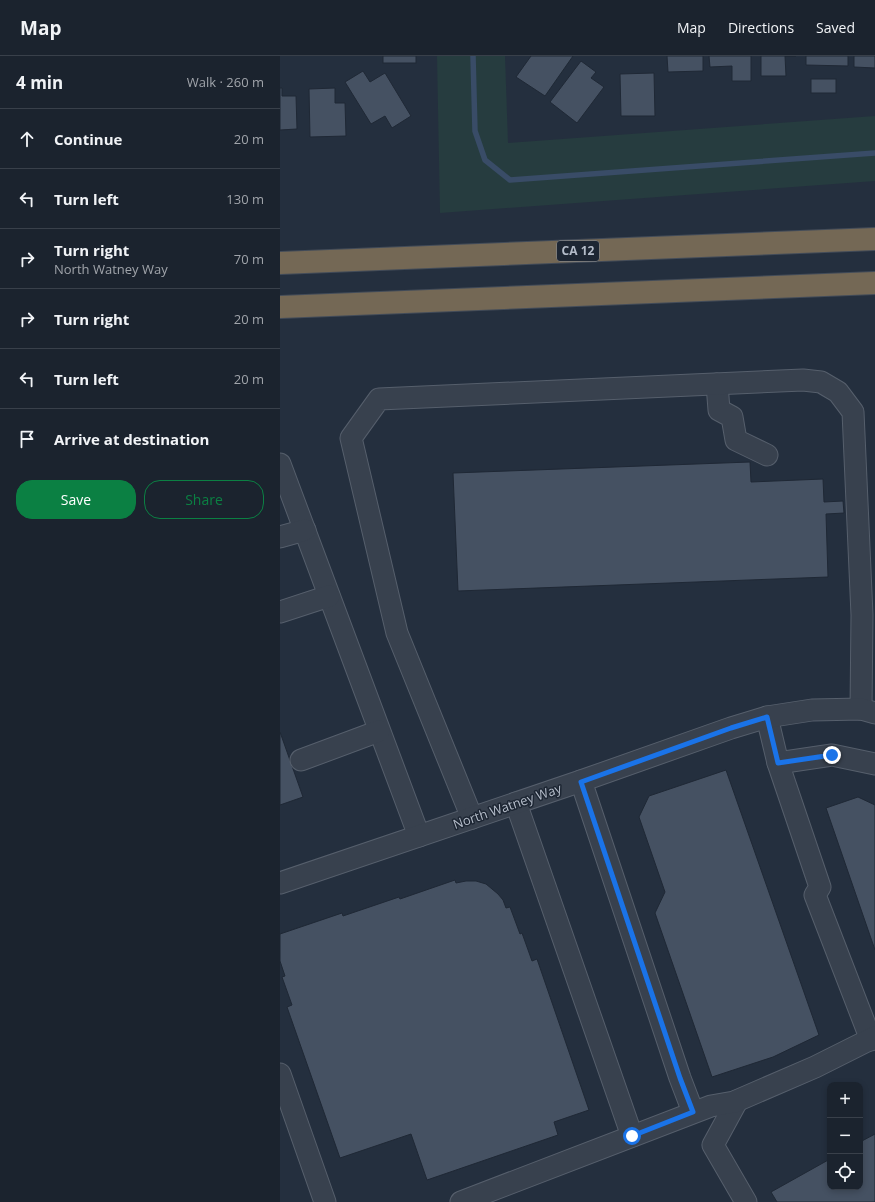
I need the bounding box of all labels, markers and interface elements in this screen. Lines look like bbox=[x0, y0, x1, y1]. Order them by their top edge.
text: Map bbox=[20, 15, 61, 41]
text: Map bbox=[677, 18, 706, 37]
text: Directions bbox=[728, 18, 794, 37]
text: Saved bbox=[816, 18, 855, 37]
text: 4 min bbox=[16, 71, 63, 94]
text: Walk · 260 m bbox=[187, 73, 264, 91]
icon: ahead bbox=[16, 128, 38, 150]
text: Continue bbox=[54, 129, 122, 149]
text: 20 m bbox=[234, 130, 264, 148]
icon: left bbox=[16, 188, 38, 210]
text: Turn left bbox=[54, 189, 119, 209]
text: 130 m bbox=[226, 190, 264, 208]
text: Turn right bbox=[54, 240, 129, 260]
road number: CA 12 bbox=[557, 241, 599, 261]
icon: right bbox=[16, 248, 38, 270]
text: 70 m bbox=[234, 250, 264, 268]
text: North Watney Way bbox=[54, 260, 168, 278]
icon: right bbox=[16, 308, 38, 330]
text: Turn right bbox=[54, 309, 129, 329]
text: 20 m bbox=[234, 310, 264, 328]
icon: left bbox=[16, 368, 38, 390]
text: Turn left bbox=[54, 369, 119, 389]
text: 20 m bbox=[234, 370, 264, 388]
icon: arrive bbox=[16, 428, 38, 450]
text: Arrive at destination bbox=[54, 429, 209, 449]
button: Save bbox=[16, 480, 136, 519]
button: Share bbox=[144, 480, 264, 519]
route end bbox=[823, 746, 841, 764]
street label: North Watney Way bbox=[450, 779, 564, 833]
map controls bbox=[827, 1082, 863, 1190]
button: + bbox=[827, 1082, 863, 1118]
button: − bbox=[827, 1118, 863, 1154]
route start bbox=[623, 1127, 641, 1145]
button: locate bbox=[827, 1154, 863, 1190]

